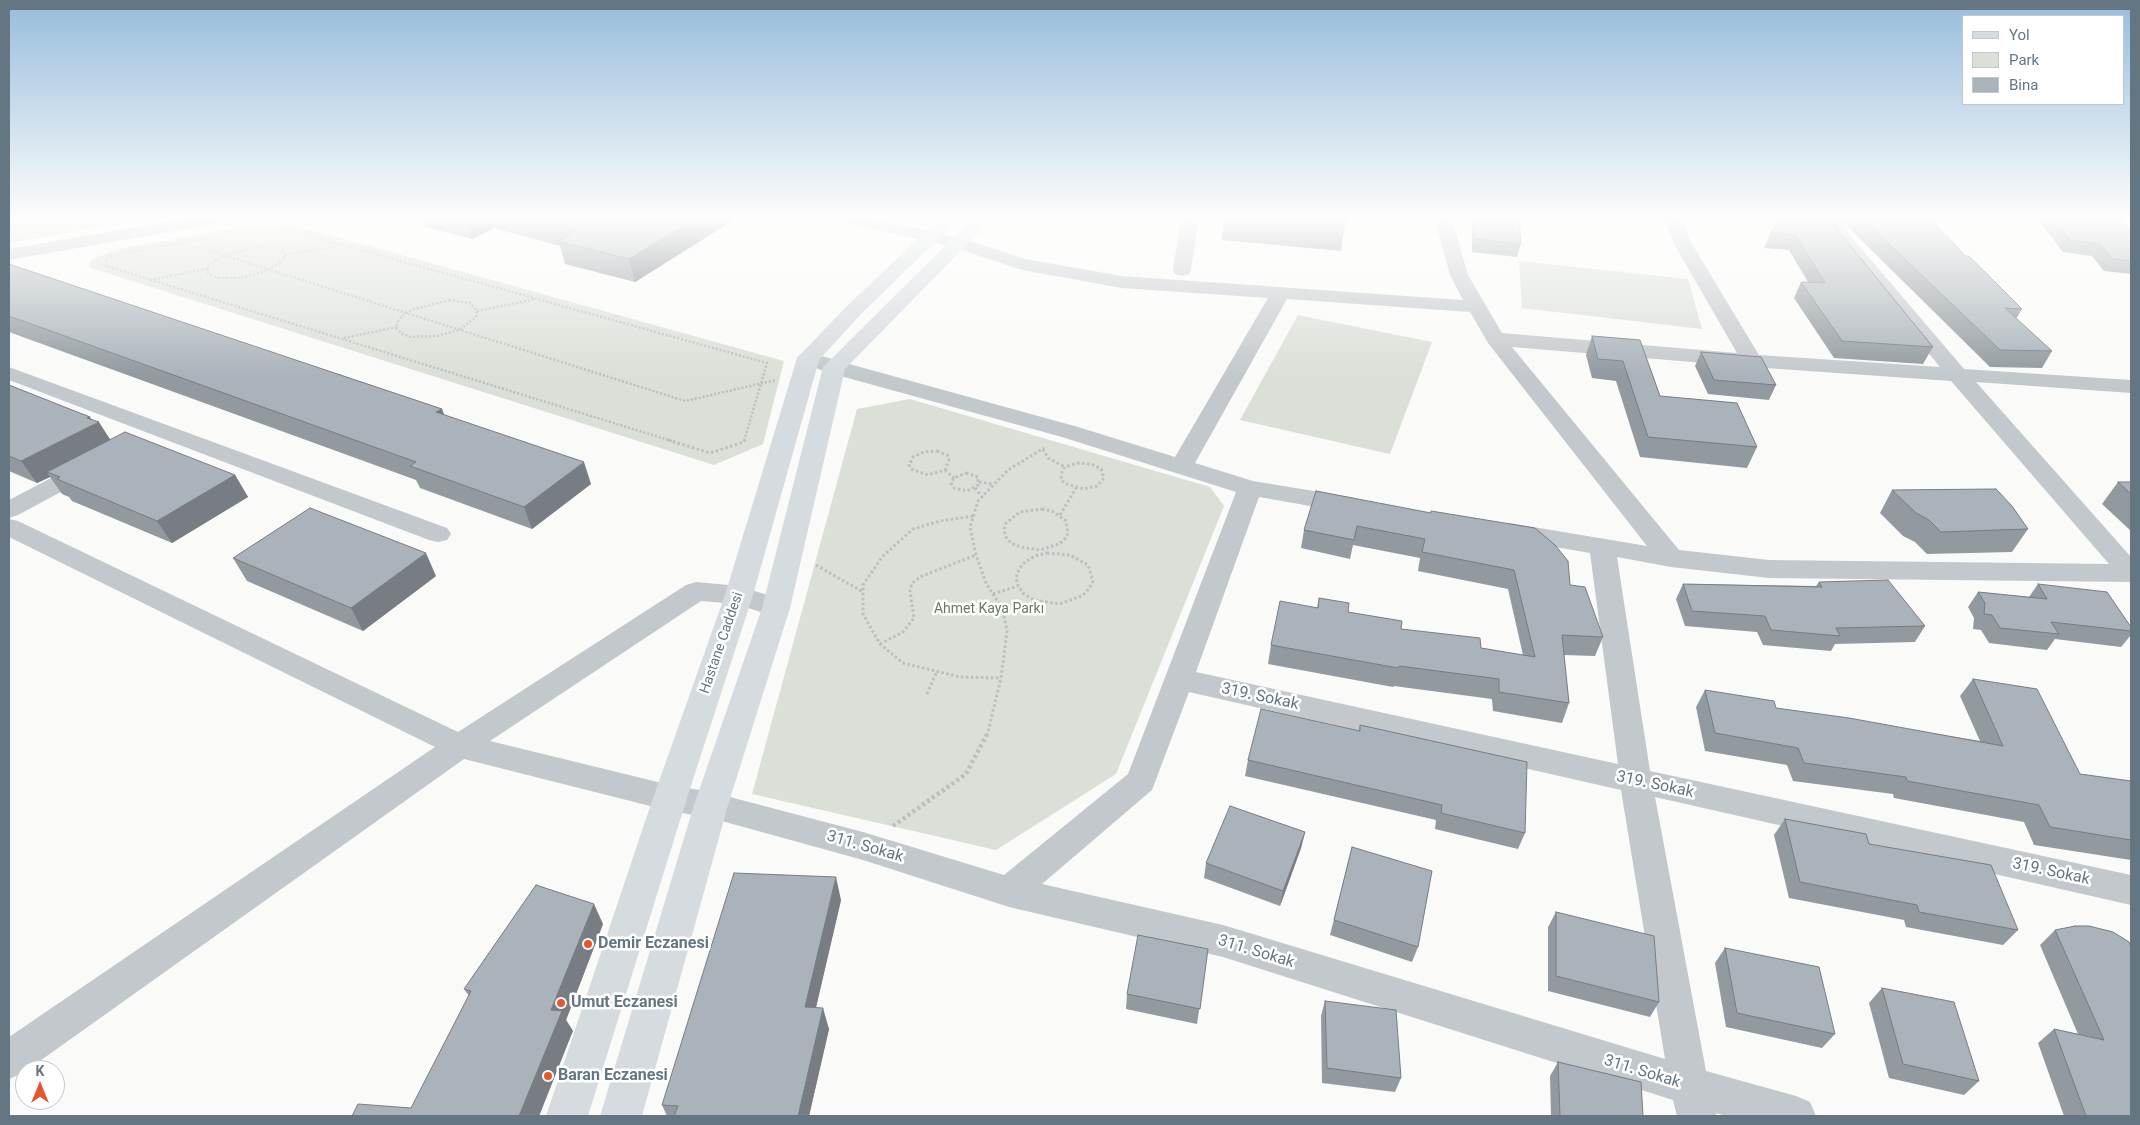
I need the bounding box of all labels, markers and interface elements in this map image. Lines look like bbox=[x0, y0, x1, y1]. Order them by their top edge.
legend bbox=[1962, 15, 2125, 105]
text: Yol bbox=[2009, 26, 2030, 44]
text: Park bbox=[2009, 51, 2039, 69]
text: Bina bbox=[2009, 76, 2038, 94]
street label: Hastane Caddesi bbox=[697, 590, 747, 696]
park label: Ahmet Kaya Parkı bbox=[934, 601, 1044, 617]
street label: 319. Sokak bbox=[1220, 679, 1300, 715]
street label: 319. Sokak bbox=[1615, 767, 1695, 803]
street label: 311. Sokak bbox=[825, 827, 905, 867]
street label: 319. Sokak bbox=[2011, 854, 2091, 890]
street label: 311. Sokak bbox=[1216, 931, 1296, 973]
place label: Demir Eczanesi bbox=[598, 934, 709, 954]
marker: Demir Eczanesi bbox=[582, 938, 594, 950]
place label: Umut Eczanesi bbox=[571, 993, 678, 1013]
marker: Umut Eczanesi bbox=[555, 997, 567, 1009]
street label: 311. Sokak bbox=[1602, 1051, 1682, 1093]
north arrow bbox=[15, 1060, 65, 1110]
text: K bbox=[36, 1063, 44, 1079]
place label: Baran Eczanesi bbox=[558, 1066, 668, 1086]
marker: Baran Eczanesi bbox=[542, 1070, 554, 1082]

